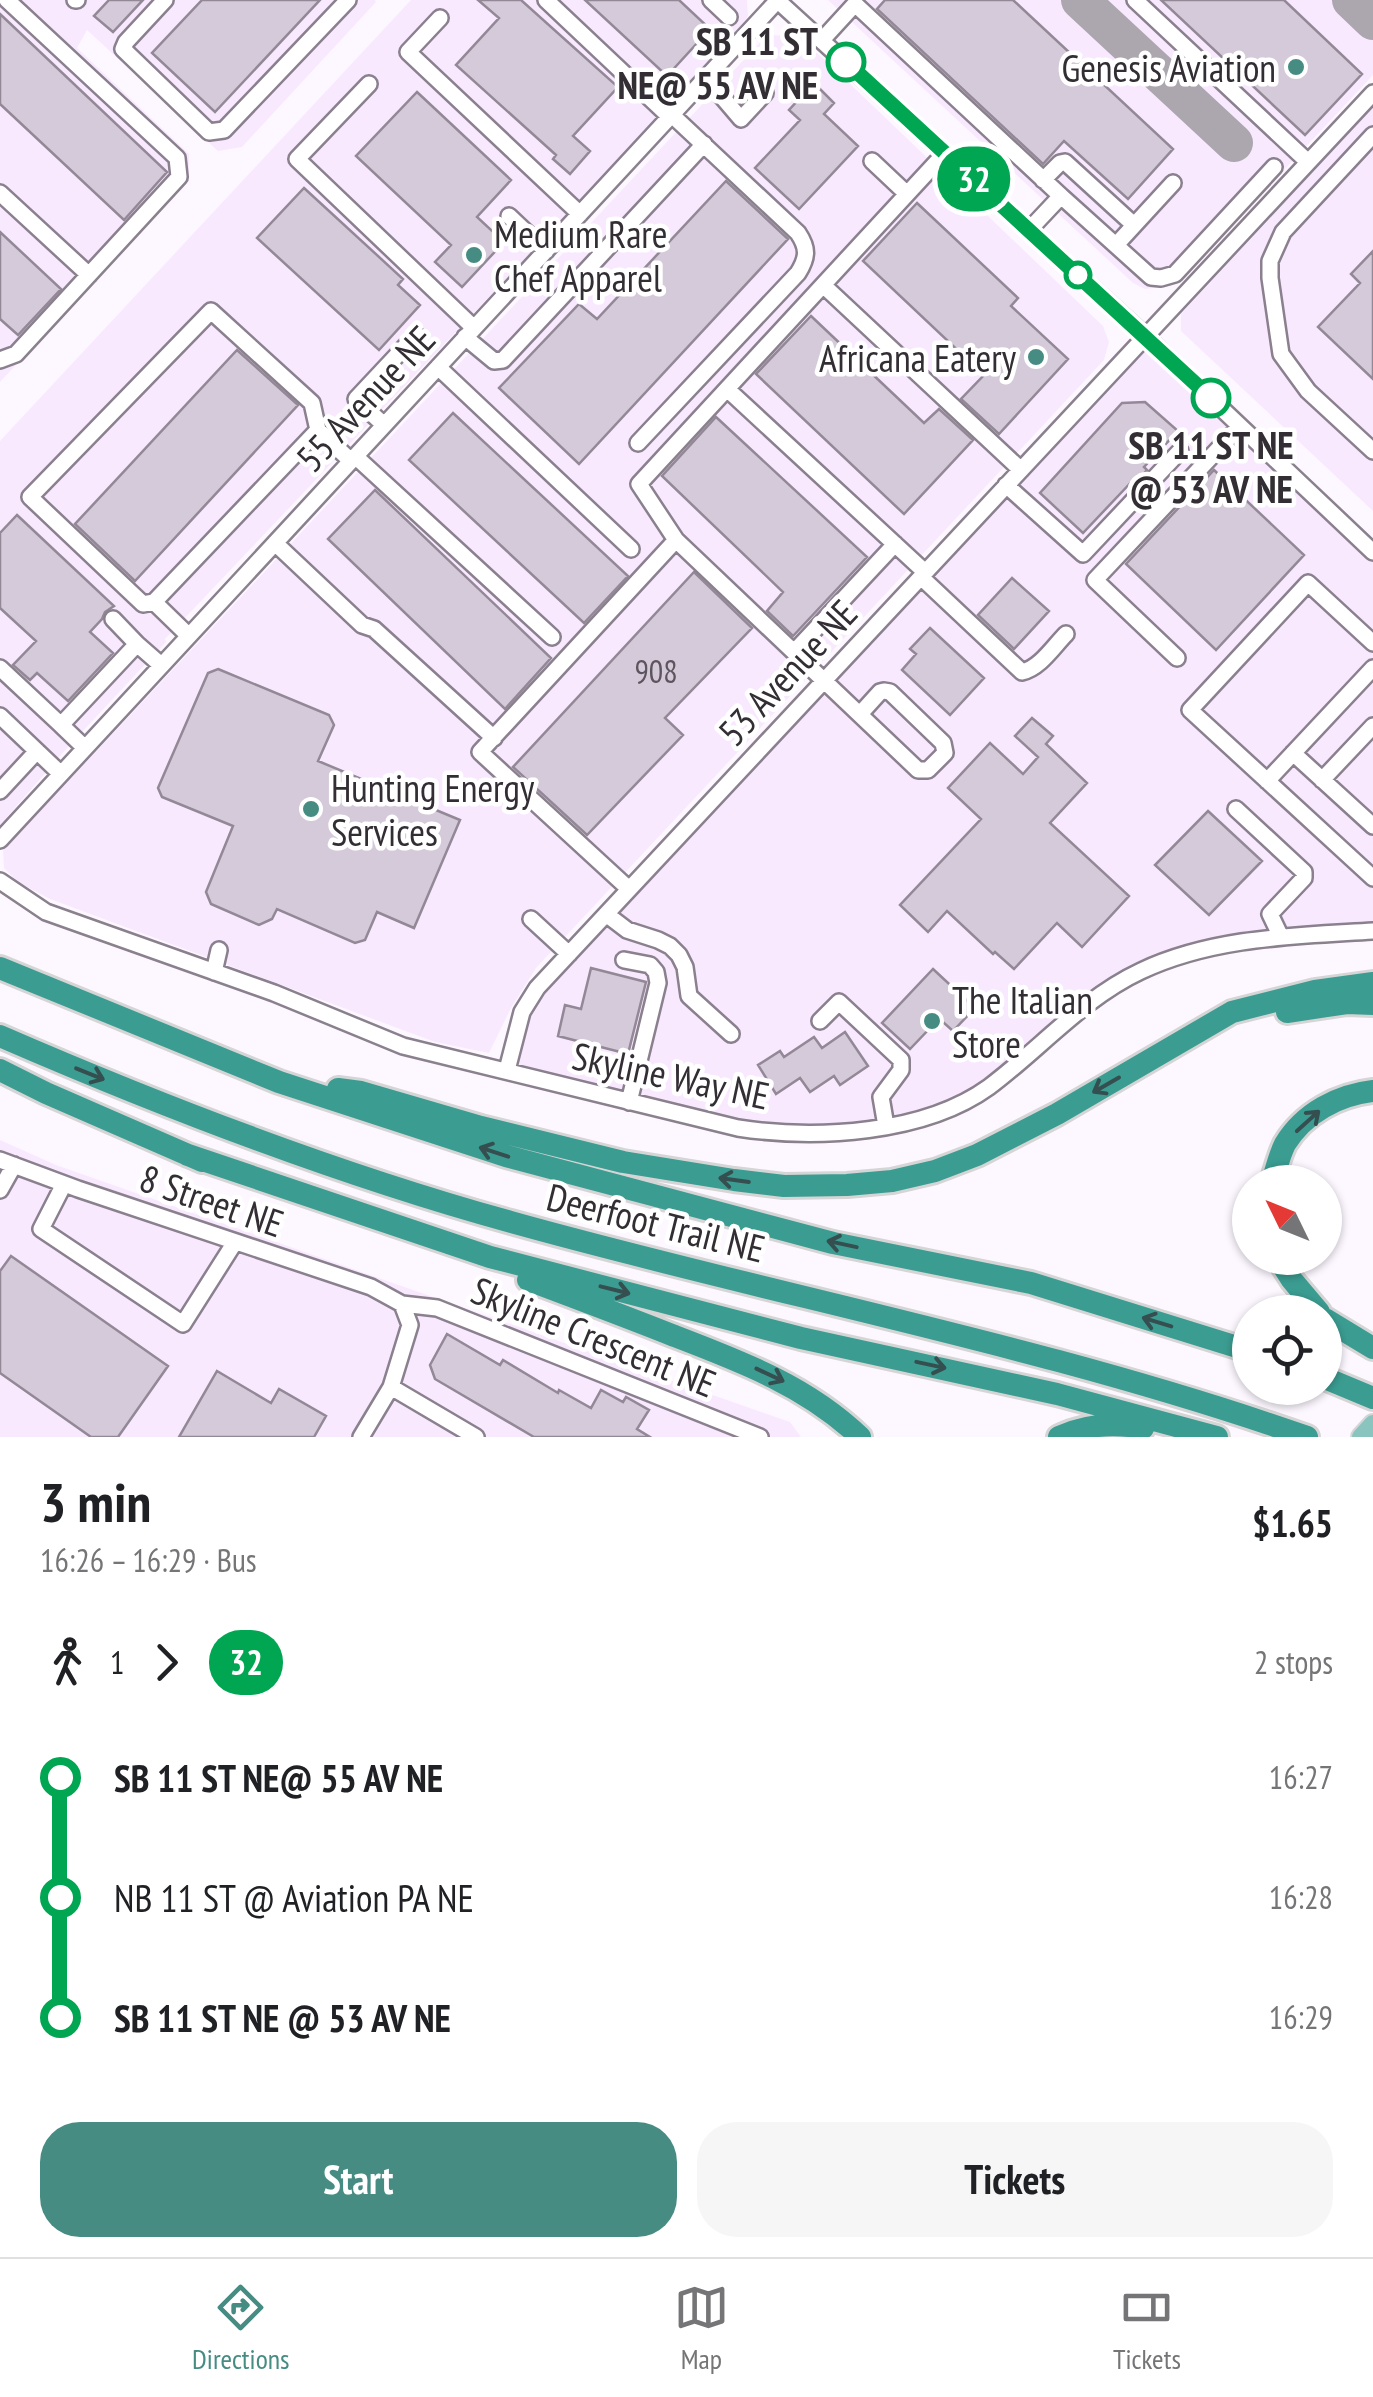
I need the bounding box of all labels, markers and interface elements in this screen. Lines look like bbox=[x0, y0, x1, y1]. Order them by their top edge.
place label: SB 11 ST NE@ 55 AV NE bbox=[617, 16, 818, 109]
marker: SB 11 ST NE@ 55 AV NE bbox=[827, 43, 865, 81]
place label: Genesis Aviation bbox=[1061, 43, 1276, 92]
marker: Genesis Aviation bbox=[1285, 56, 1307, 78]
line badge: 32 bbox=[929, 146, 1019, 212]
text: 32 bbox=[957, 156, 991, 202]
place label: Medium Rare Chef Apparel bbox=[494, 209, 667, 302]
marker: Medium Rare Chef Apparel bbox=[463, 244, 485, 266]
unlabelled marker bbox=[1065, 262, 1091, 288]
street label: 55 Avenue NE bbox=[285, 315, 445, 481]
place label: Africana Eatery bbox=[819, 333, 1017, 382]
marker: Africana Eatery bbox=[1025, 346, 1047, 368]
marker: SB 11 ST NE @ 53 AV NE bbox=[1192, 379, 1230, 417]
place label: SB 11 ST NE @ 53 AV NE bbox=[1128, 420, 1294, 513]
street label: 53 Avenue NE bbox=[707, 589, 867, 755]
house number: 908 bbox=[634, 650, 678, 692]
place label: Hunting Energy Services bbox=[331, 763, 535, 856]
marker: Hunting Energy Services bbox=[300, 798, 322, 820]
place label: The Italian Store bbox=[952, 975, 1093, 1068]
marker: The Italian Store bbox=[921, 1010, 943, 1032]
street label: Skyline Way NE bbox=[568, 1030, 774, 1120]
one-way arrow bbox=[74, 1067, 104, 1085]
one-way arrow bbox=[1092, 1075, 1121, 1095]
one-way arrow bbox=[1295, 1109, 1320, 1132]
one-way arrow bbox=[478, 1142, 510, 1160]
street label: 8 Street NE bbox=[134, 1153, 290, 1247]
north arrow bbox=[1232, 1165, 1342, 1275]
map controls bbox=[1232, 1165, 1342, 1405]
one-way arrow bbox=[718, 1170, 750, 1188]
street label: Deerfoot Trail NE bbox=[542, 1171, 770, 1273]
one-way arrow bbox=[827, 1234, 859, 1252]
street label: Skyline Crescent NE bbox=[465, 1265, 723, 1407]
one-way arrow bbox=[599, 1281, 630, 1300]
button: locate bbox=[1232, 1295, 1342, 1405]
one-way arrow bbox=[1142, 1312, 1173, 1330]
one-way arrow bbox=[914, 1357, 946, 1375]
one-way arrow bbox=[754, 1367, 784, 1386]
text: 3 min bbox=[40, 1466, 151, 1537]
text: $1.65 bbox=[1252, 1498, 1333, 1547]
text: 16:26 – 16:29 · Bus bbox=[40, 1539, 257, 1581]
icon: walk bbox=[40, 1635, 95, 1690]
icon: forward bbox=[139, 1635, 194, 1690]
text: 32 bbox=[229, 1639, 263, 1685]
text: 1 bbox=[110, 1641, 124, 1683]
text: 2 stops bbox=[1254, 1641, 1333, 1683]
text: SB 11 ST NE@ 55 AV NE bbox=[114, 1753, 443, 1802]
text: 16:27 bbox=[1269, 1756, 1333, 1798]
text: NB 11 ST @ Aviation PA NE bbox=[114, 1873, 474, 1922]
text: 16:28 bbox=[1269, 1876, 1333, 1918]
text: SB 11 ST NE @ 53 AV NE bbox=[114, 1993, 451, 2042]
text: 16:29 bbox=[1269, 1996, 1333, 2038]
button: Start bbox=[40, 2122, 677, 2237]
button: Tickets bbox=[697, 2122, 1333, 2237]
tab: Directions bbox=[192, 2280, 290, 2377]
tab: Map bbox=[674, 2280, 729, 2377]
tab: Tickets bbox=[1113, 2280, 1181, 2377]

